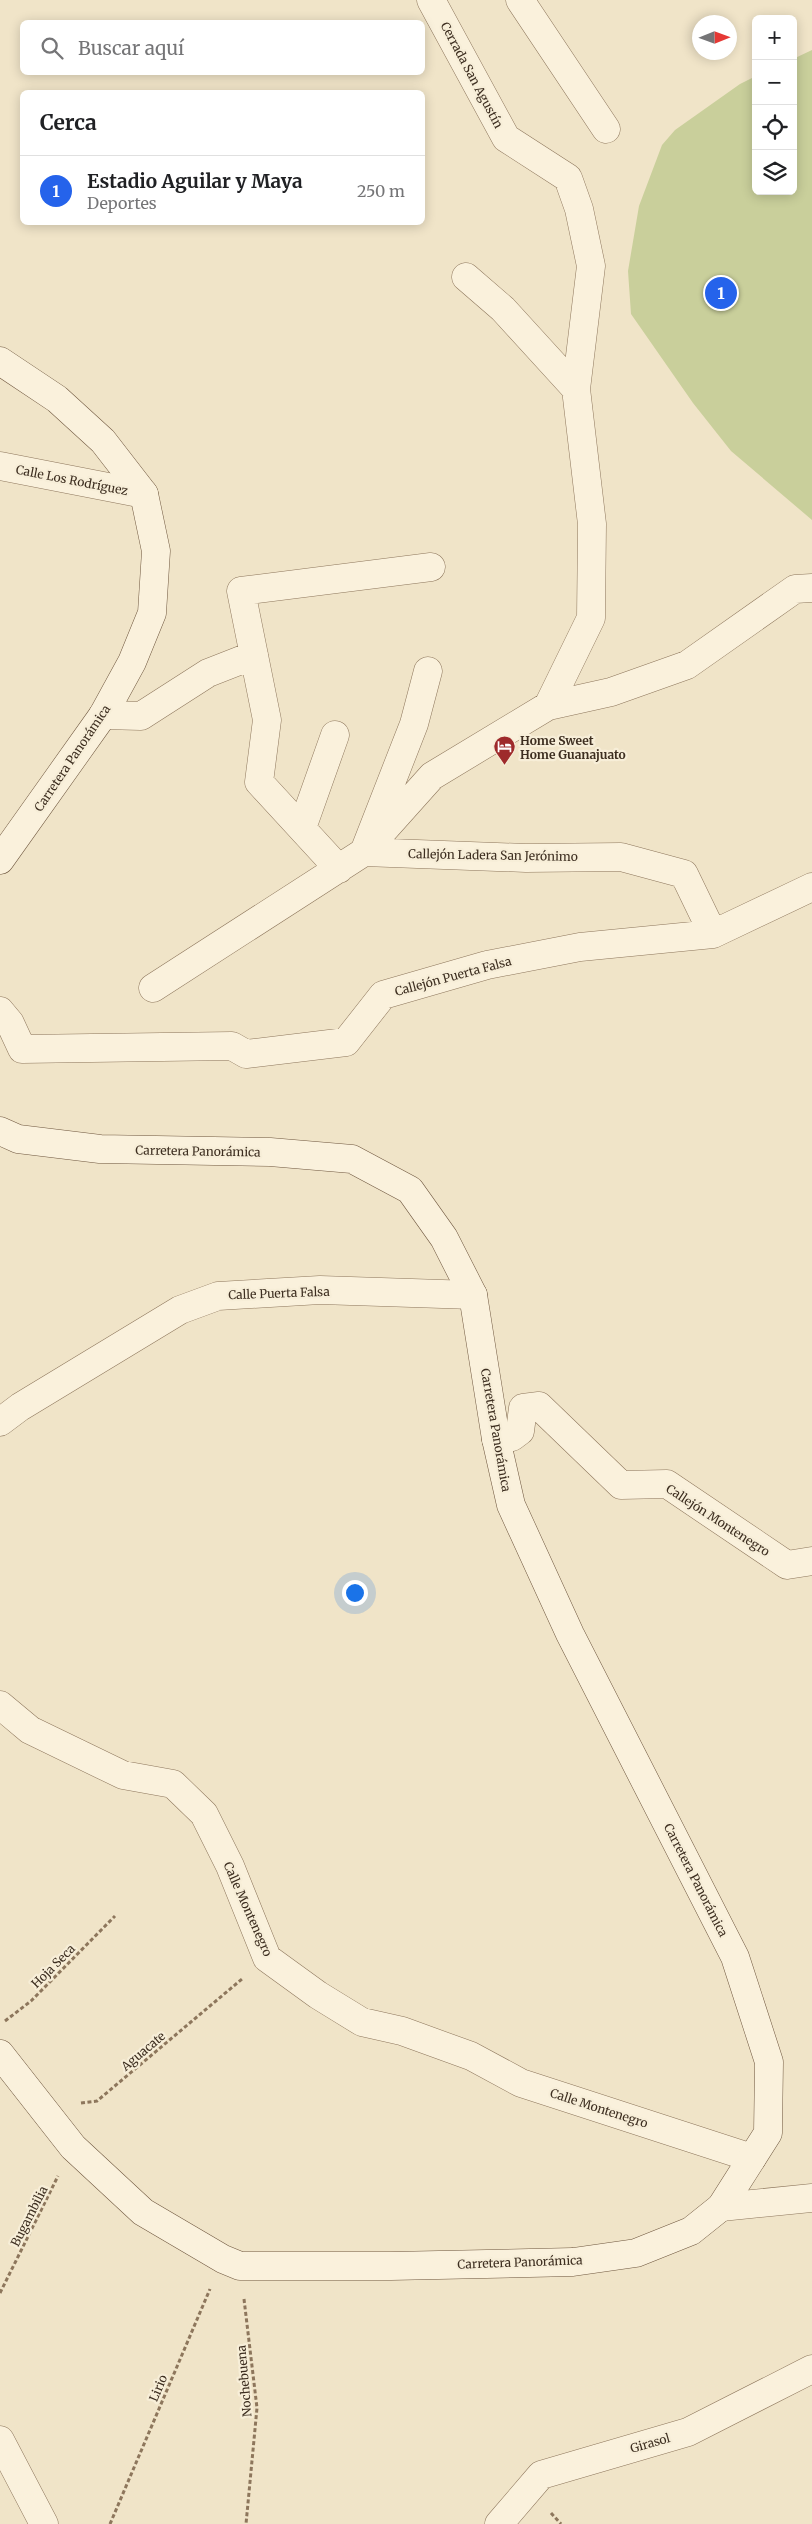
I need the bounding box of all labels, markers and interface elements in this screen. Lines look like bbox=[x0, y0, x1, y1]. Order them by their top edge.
north arrow bbox=[692, 15, 737, 60]
map controls bbox=[752, 15, 797, 195]
button: + bbox=[752, 15, 797, 60]
street label: Cerrada San Agustín bbox=[438, 19, 506, 131]
search box bbox=[20, 20, 425, 75]
icon: search bbox=[38, 34, 66, 62]
text: Buscar aquí bbox=[78, 36, 184, 60]
button: − bbox=[752, 60, 797, 105]
button: locate bbox=[752, 105, 797, 150]
text: Cerca bbox=[40, 109, 97, 136]
button: layers bbox=[752, 150, 797, 195]
text: Estadio Aguilar y Maya bbox=[87, 169, 303, 193]
text: 1 bbox=[52, 181, 60, 201]
text: 250 m bbox=[357, 181, 405, 201]
text: Deportes bbox=[87, 193, 157, 213]
pin: 1 bbox=[705, 274, 737, 312]
street label: Calle Los Rodríguez bbox=[15, 462, 130, 498]
street label: Carretera Panorámica bbox=[31, 701, 114, 814]
place label: Home Sweet Home Guanajuato bbox=[520, 733, 626, 762]
hotel icon: Home Sweet Home Guanajuato bbox=[492, 735, 516, 766]
street label: Callejón Ladera San Jerónimo bbox=[408, 846, 578, 864]
street label: Callejón Puerta Falsa bbox=[393, 953, 513, 999]
street label: Carretera Panorámica bbox=[135, 1142, 261, 1160]
street label: Calle Puerta Falsa bbox=[228, 1284, 331, 1302]
street label: Carretera Panorámica bbox=[478, 1367, 514, 1494]
street label: Callejón Montenegro bbox=[663, 1481, 773, 1559]
your location bbox=[342, 1580, 368, 1606]
street label: Carretera Panorámica bbox=[661, 1821, 731, 1940]
street label: Calle Montenegro bbox=[220, 1859, 276, 1959]
street label: Hoja Seca bbox=[28, 1941, 78, 1991]
street label: Aguacate bbox=[117, 2028, 168, 2074]
street label: Calle Montenegro bbox=[548, 2085, 650, 2131]
street label: Bugambilia bbox=[7, 2183, 51, 2249]
street label: Carretera Panorámica bbox=[457, 2252, 583, 2272]
street label: Nochebuena bbox=[233, 2344, 255, 2417]
street label: Lirio bbox=[146, 2372, 170, 2404]
street label: Girasol bbox=[628, 2430, 672, 2456]

